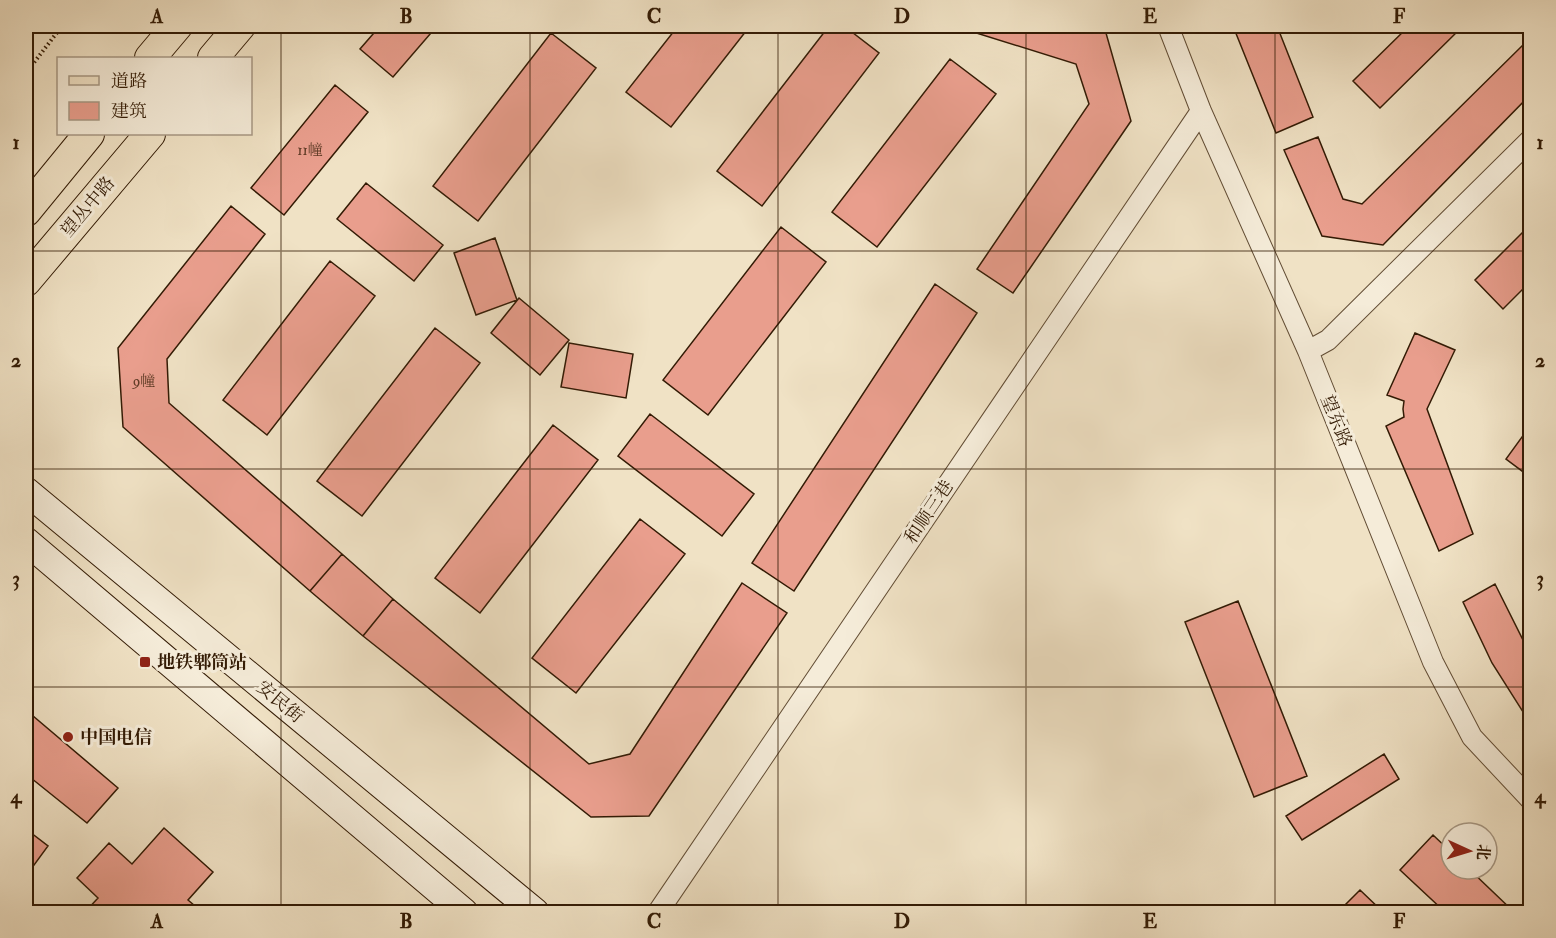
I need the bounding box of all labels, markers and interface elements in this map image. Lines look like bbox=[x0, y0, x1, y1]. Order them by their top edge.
text: A bbox=[150, 4, 164, 29]
text: B bbox=[399, 4, 413, 29]
text: C bbox=[647, 4, 661, 29]
text: D bbox=[894, 4, 910, 29]
text: E bbox=[1143, 4, 1158, 29]
text: F bbox=[1393, 4, 1406, 29]
legend bbox=[57, 57, 252, 135]
text: 道路 bbox=[111, 70, 147, 93]
text: 建筑 bbox=[111, 100, 147, 123]
text: 1 bbox=[12, 130, 20, 155]
text: 1 bbox=[1536, 130, 1544, 155]
house number: 11幢 bbox=[297, 141, 323, 160]
street label: 望丛中路 bbox=[56, 172, 120, 242]
text: 2 bbox=[11, 348, 21, 373]
text: 2 bbox=[1535, 348, 1545, 373]
house number: 9幢 bbox=[132, 372, 155, 391]
street label: 望东路 bbox=[1315, 392, 1357, 450]
street label: 和顺三巷 bbox=[899, 476, 959, 548]
text: 3 bbox=[12, 566, 20, 591]
text: 3 bbox=[1536, 566, 1544, 591]
place label: 地铁郫筒站 bbox=[157, 651, 247, 674]
marker: 地铁郫筒站 bbox=[138, 655, 152, 669]
street label: 安民街 bbox=[252, 676, 308, 728]
place label: 中国电信 bbox=[80, 726, 152, 749]
marker: 中国电信 bbox=[61, 730, 75, 744]
text: 4 bbox=[10, 784, 23, 809]
text: 4 bbox=[1534, 784, 1547, 809]
north arrow bbox=[1439, 821, 1499, 881]
text: 北 bbox=[1472, 843, 1494, 861]
text: A bbox=[150, 909, 164, 934]
text: B bbox=[399, 909, 413, 934]
text: C bbox=[647, 909, 661, 934]
text: D bbox=[894, 909, 910, 934]
text: E bbox=[1143, 909, 1158, 934]
text: F bbox=[1393, 909, 1406, 934]

